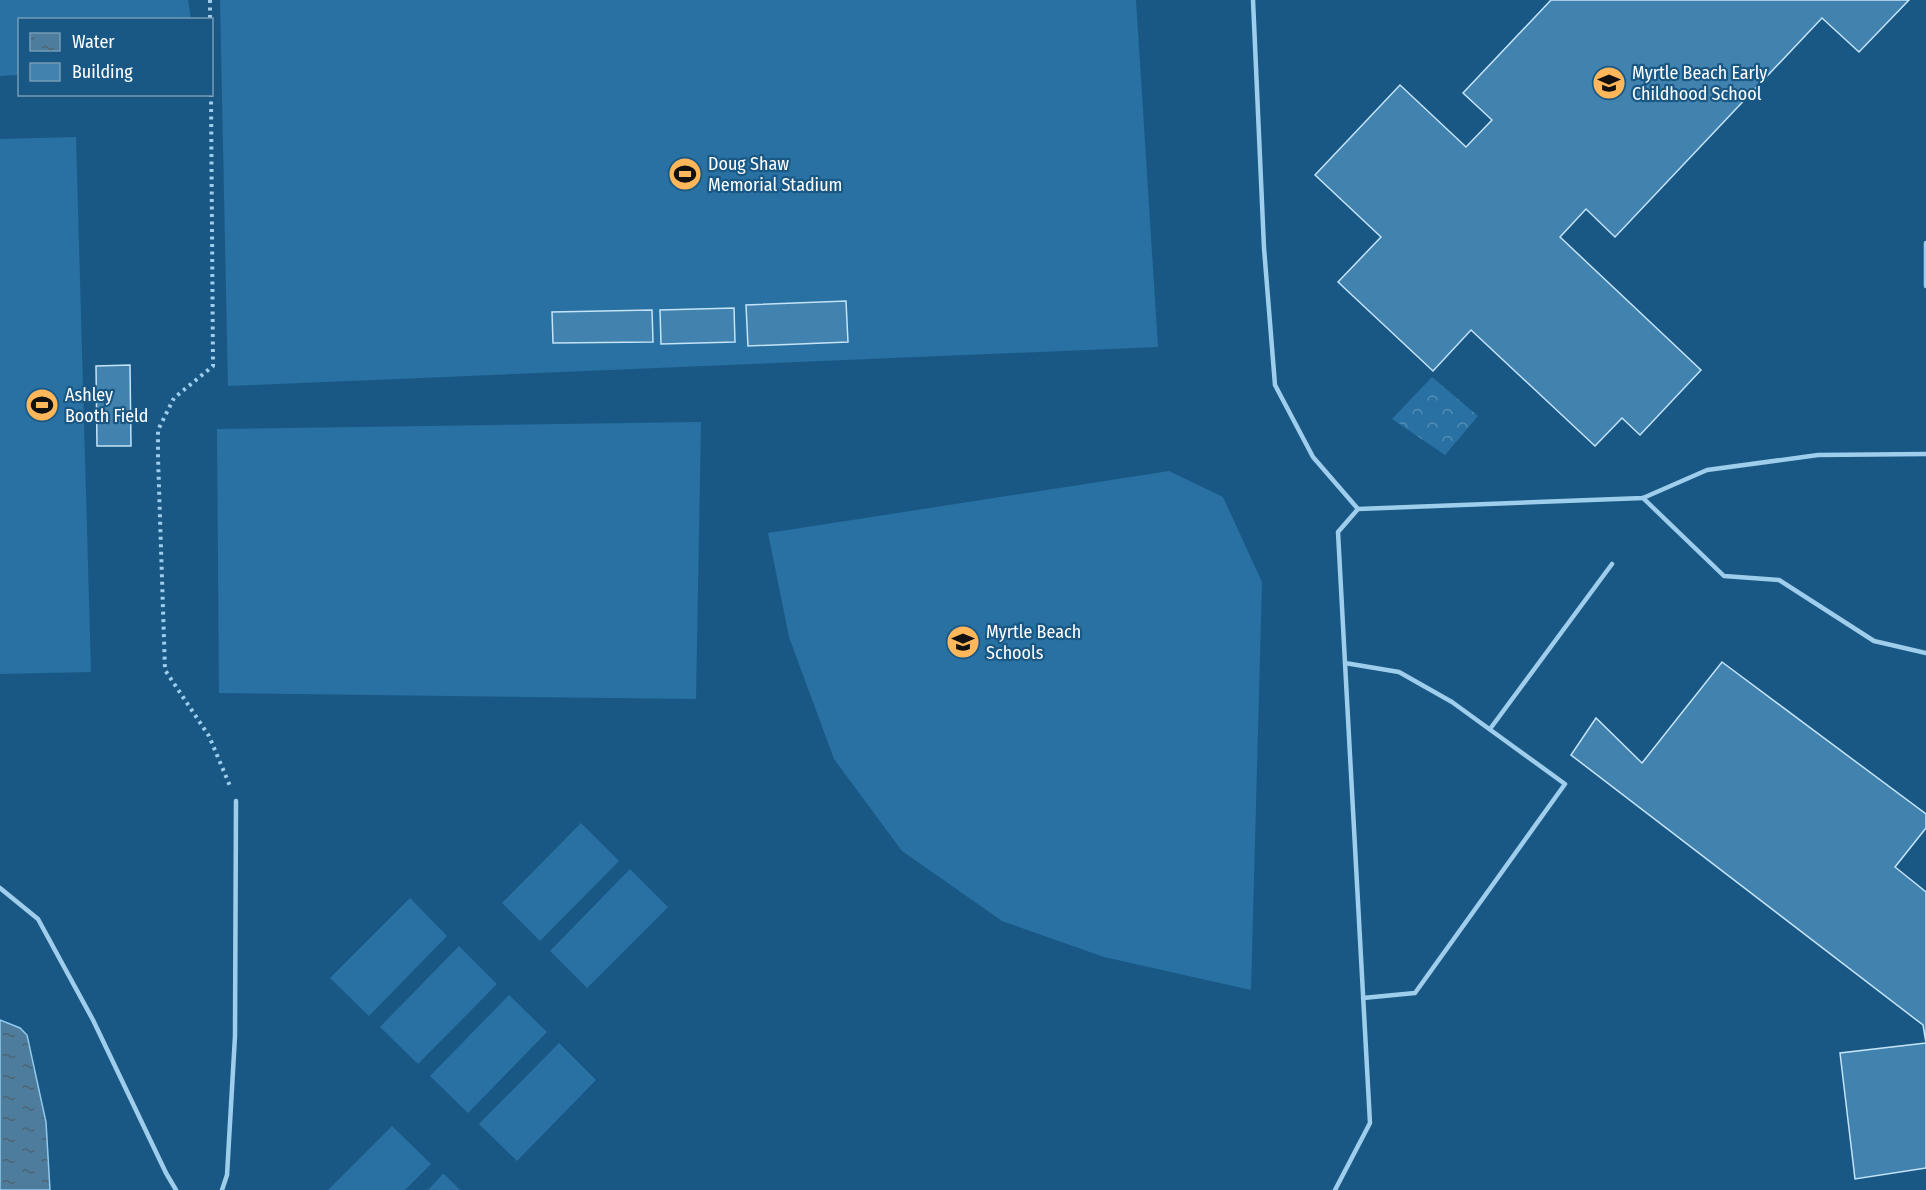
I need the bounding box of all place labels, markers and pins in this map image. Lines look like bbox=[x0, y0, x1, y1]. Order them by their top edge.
place label: Myrtle Beach Early Childhood School bbox=[1632, 62, 1767, 105]
school or university icon: Myrtle Beach Early Childhood School bbox=[1591, 65, 1627, 101]
place label: Doug Shaw Memorial Stadium bbox=[708, 153, 842, 196]
sports icon: Doug Shaw Memorial Stadium bbox=[667, 156, 703, 192]
place label: Ashley Booth Field bbox=[65, 384, 148, 427]
sports icon: Ashley Booth Field bbox=[24, 387, 60, 423]
place label: Myrtle Beach Schools bbox=[986, 621, 1081, 664]
school or university icon: Myrtle Beach Schools bbox=[945, 624, 981, 660]

